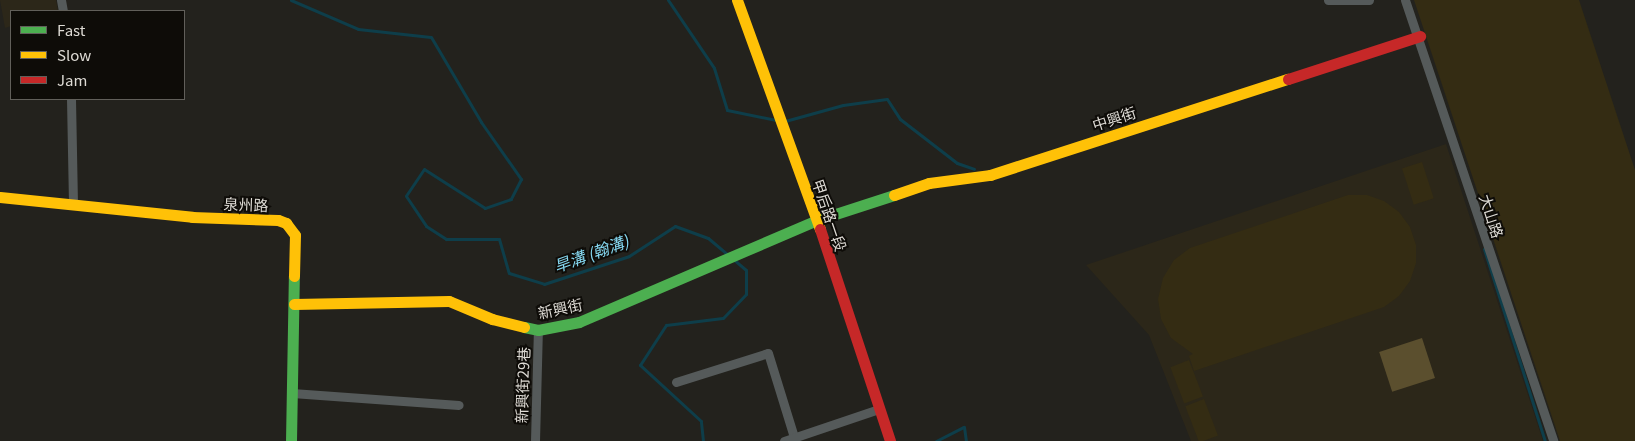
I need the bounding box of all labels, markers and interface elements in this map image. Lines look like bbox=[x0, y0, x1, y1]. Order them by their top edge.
legend bbox=[10, 10, 185, 100]
text: Fast bbox=[57, 19, 85, 40]
text: Slow bbox=[57, 44, 91, 65]
text: Jam bbox=[57, 69, 87, 90]
street label: 中興街 bbox=[1090, 102, 1138, 134]
street label: 甲后路一段 bbox=[809, 177, 851, 253]
street label: 大山路 bbox=[1476, 192, 1508, 240]
street label: 泉州路 bbox=[223, 194, 269, 214]
water label: 旱溝 (翰溝) bbox=[551, 231, 631, 275]
street label: 新興街 bbox=[536, 295, 584, 321]
street label: 新興街29巷 bbox=[512, 346, 532, 424]

